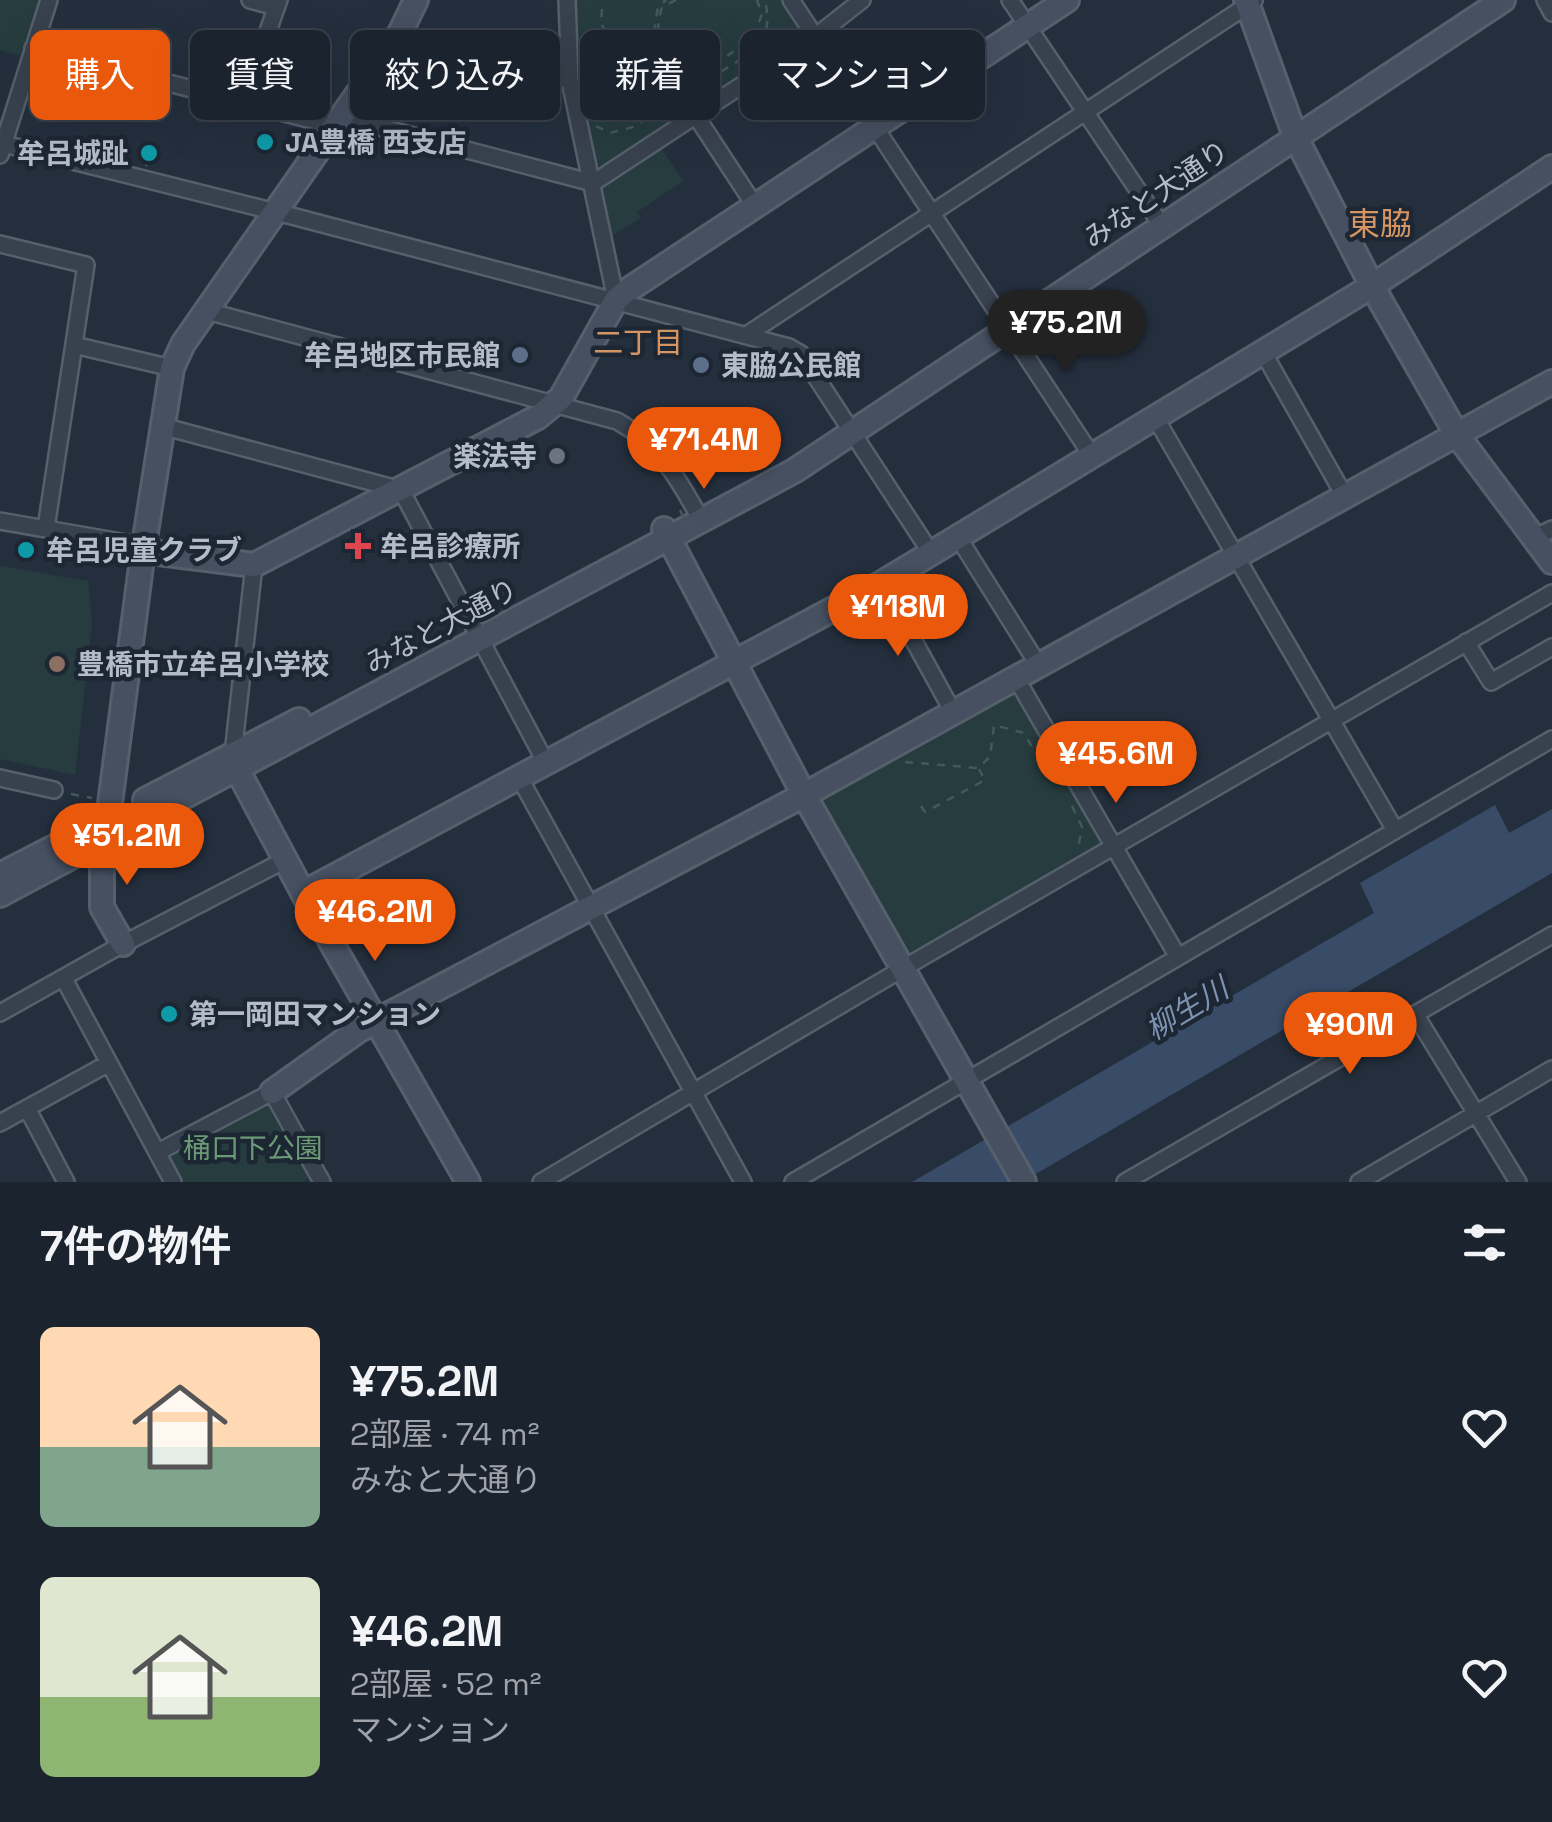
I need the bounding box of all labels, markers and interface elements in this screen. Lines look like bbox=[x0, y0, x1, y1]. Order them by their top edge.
chip: 購入 bbox=[30, 30, 170, 120]
chip: 賃貸 bbox=[190, 30, 330, 120]
chip: 絞り込み bbox=[350, 30, 560, 120]
chip: 新着 bbox=[580, 30, 720, 120]
chip: マンション bbox=[740, 30, 985, 120]
place label: JA豊橋 西支店 bbox=[285, 124, 466, 160]
marker: JA豊橋 西支店 bbox=[254, 131, 276, 153]
street label: みなと大通り bbox=[1076, 132, 1236, 256]
place label: 牟呂城趾 bbox=[17, 135, 129, 171]
marker: 牟呂城趾 bbox=[138, 142, 160, 164]
district label: 東脇 bbox=[1348, 204, 1412, 244]
pin: ¥75.2M bbox=[985, 290, 1147, 375]
text: ¥75.2M bbox=[1009, 302, 1123, 342]
district label: 二丁目 bbox=[593, 323, 683, 362]
place label: 牟呂地区市民館 bbox=[304, 337, 500, 373]
marker: 牟呂地区市民館 bbox=[509, 344, 531, 366]
place label: 東脇公民館 bbox=[721, 347, 861, 383]
marker: 東脇公民館 bbox=[690, 354, 712, 376]
pin: ¥71.4M bbox=[623, 407, 785, 492]
text: ¥71.4M bbox=[649, 419, 759, 459]
place label: 楽法寺 bbox=[453, 438, 537, 474]
marker: 楽法寺 bbox=[546, 445, 568, 467]
place label: 牟呂診療所 bbox=[380, 528, 520, 564]
place label: 牟呂児童クラブ bbox=[46, 532, 242, 568]
marker: 牟呂診療所 bbox=[345, 533, 371, 559]
marker: 牟呂児童クラブ bbox=[15, 539, 37, 561]
street label: みなと大通り bbox=[358, 571, 524, 681]
pin: ¥118M bbox=[828, 574, 968, 659]
text: ¥118M bbox=[850, 586, 946, 626]
place label: 豊橋市立牟呂小学校 bbox=[77, 646, 329, 682]
marker: 豊橋市立牟呂小学校 bbox=[46, 653, 68, 675]
pin: ¥45.6M bbox=[1035, 721, 1197, 806]
text: ¥45.6M bbox=[1058, 733, 1174, 773]
pin: ¥51.2M bbox=[46, 803, 208, 888]
text: ¥51.2M bbox=[72, 815, 182, 855]
pin: ¥46.2M bbox=[294, 879, 456, 964]
text: ¥46.2M bbox=[317, 891, 433, 931]
water label: 柳生川 bbox=[1138, 967, 1238, 1048]
pin: ¥90M bbox=[1291, 992, 1409, 1077]
place label: 第一岡田マンション bbox=[189, 996, 441, 1032]
marker: 第一岡田マンション bbox=[158, 1003, 180, 1025]
text: ¥90M bbox=[1306, 1004, 1394, 1044]
park label: 桶口下公園 bbox=[183, 1130, 323, 1166]
icon: filters bbox=[1457, 1215, 1512, 1270]
text: 7件の物件 bbox=[40, 1220, 231, 1273]
text: ¥75.2M bbox=[350, 1355, 499, 1408]
icon: home bbox=[120, 1367, 240, 1487]
icon: heart bbox=[1457, 1400, 1512, 1455]
text: 2部屋 · 74 m² bbox=[350, 1414, 539, 1454]
text: みなと大通り bbox=[350, 1460, 542, 1500]
text: ¥46.2M bbox=[350, 1605, 503, 1658]
icon: home bbox=[120, 1617, 240, 1737]
icon: heart bbox=[1457, 1650, 1512, 1705]
text: 2部屋 · 52 m² bbox=[350, 1664, 541, 1704]
text: マンション bbox=[350, 1710, 510, 1750]

